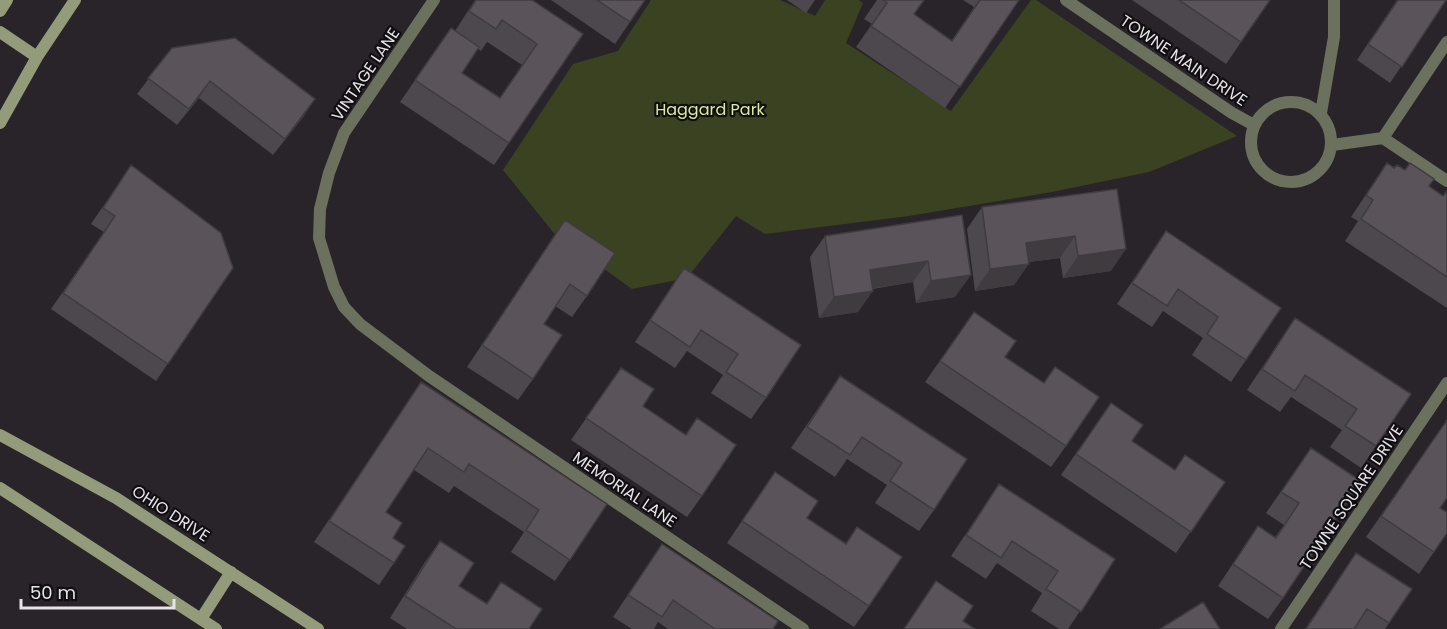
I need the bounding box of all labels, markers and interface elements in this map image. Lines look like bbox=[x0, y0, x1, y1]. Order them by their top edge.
street label: TOWNE MAIN DRIVE bbox=[1116, 9, 1252, 111]
street label: VINTAGE LANE bbox=[326, 23, 405, 125]
park label: Haggard Park bbox=[655, 98, 766, 121]
street label: TOWNE SQUARE DRIVE bbox=[1294, 420, 1409, 574]
street label: MEMORIAL LANE bbox=[568, 446, 681, 533]
street label: OHIO DRIVE bbox=[127, 480, 214, 547]
scale bar bbox=[21, 572, 174, 610]
text: 50 m bbox=[30, 580, 76, 605]

